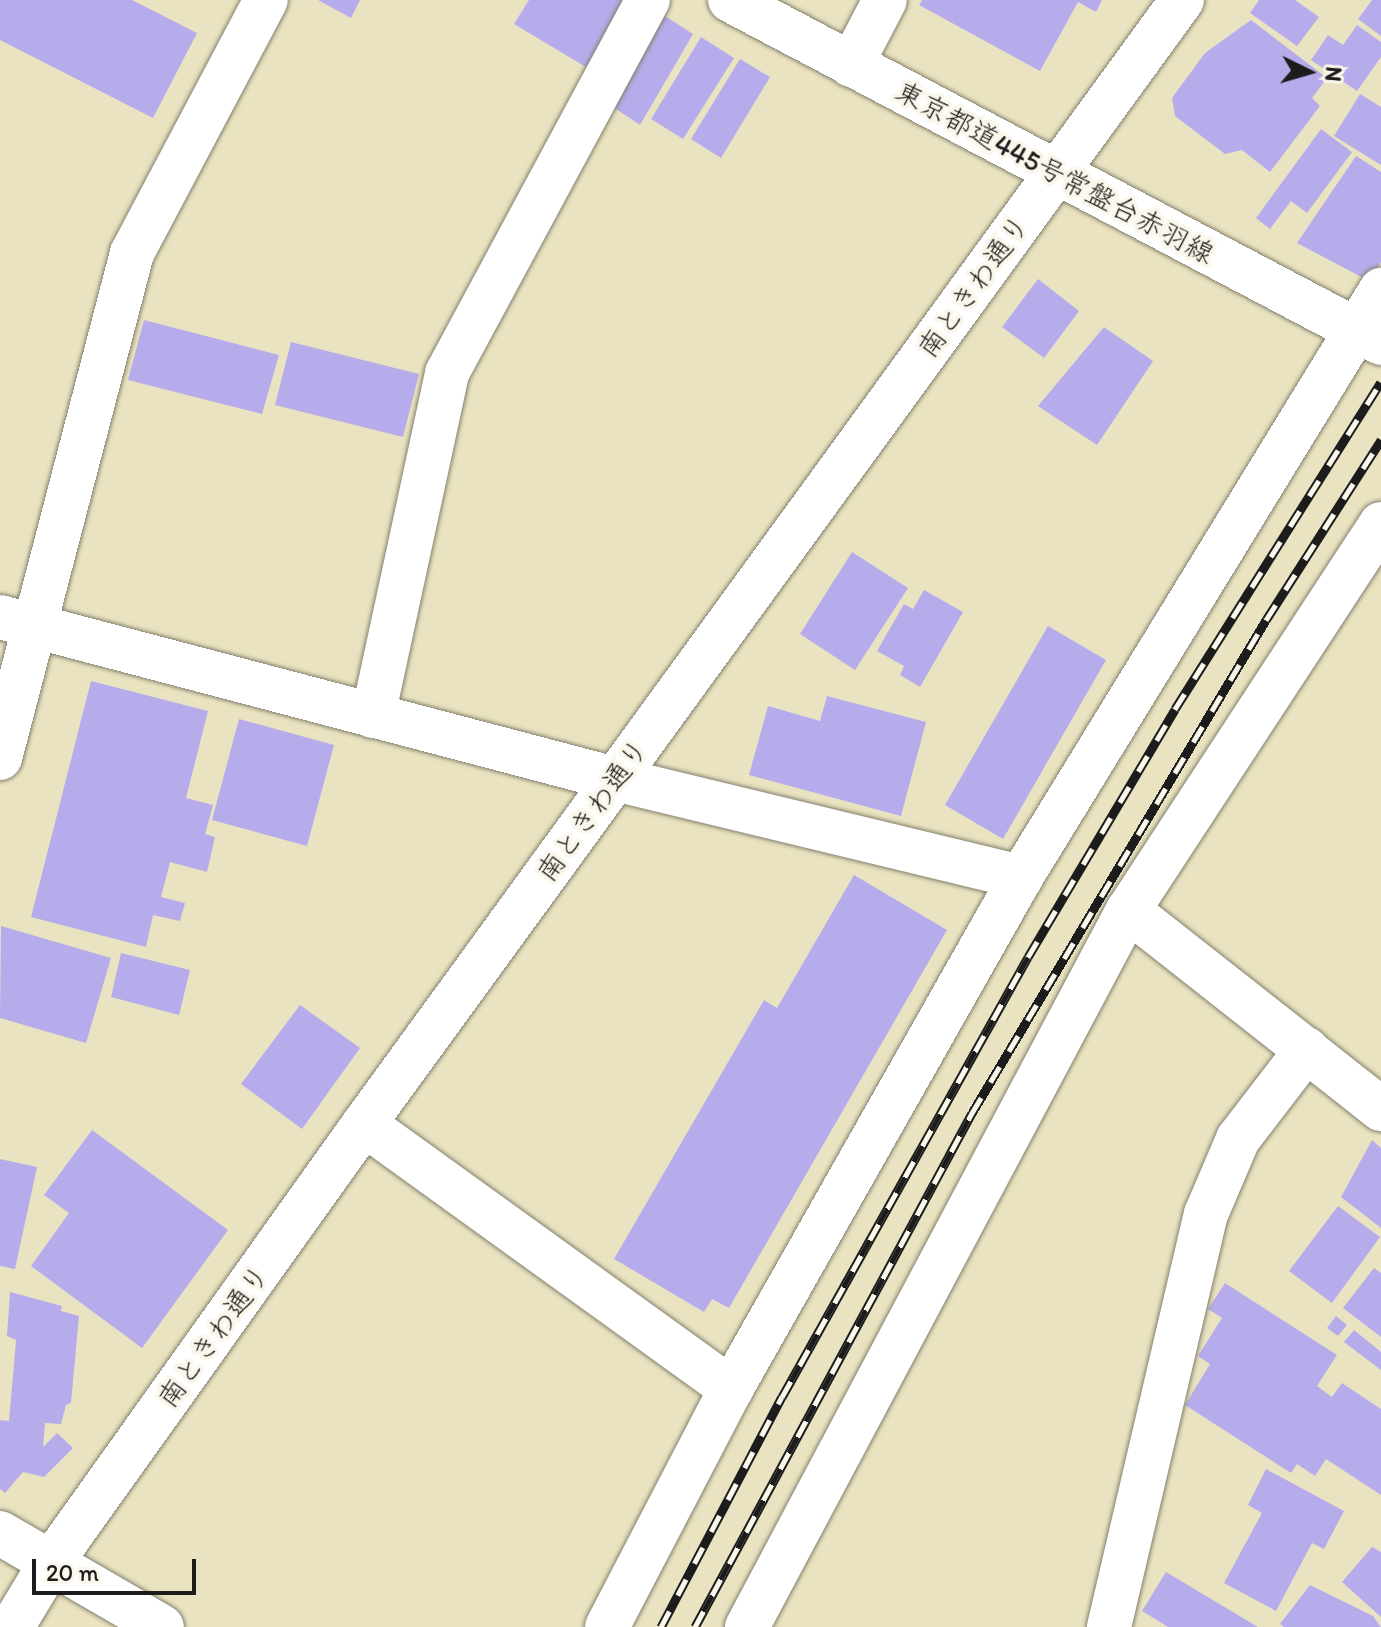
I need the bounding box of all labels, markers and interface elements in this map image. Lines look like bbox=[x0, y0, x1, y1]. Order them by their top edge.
north arrow bbox=[1269, 32, 1349, 112]
text: N bbox=[1319, 66, 1348, 83]
street label: 東京都道445号常盤台赤羽線 bbox=[890, 74, 1220, 270]
street label: 南ときわ通り bbox=[910, 208, 1036, 364]
street label: 南ときわ通り bbox=[529, 732, 655, 888]
street label: 南ときわ通り bbox=[150, 1258, 276, 1414]
scale bar bbox=[36, 1543, 200, 1593]
text: 20 m bbox=[46, 1558, 99, 1587]

